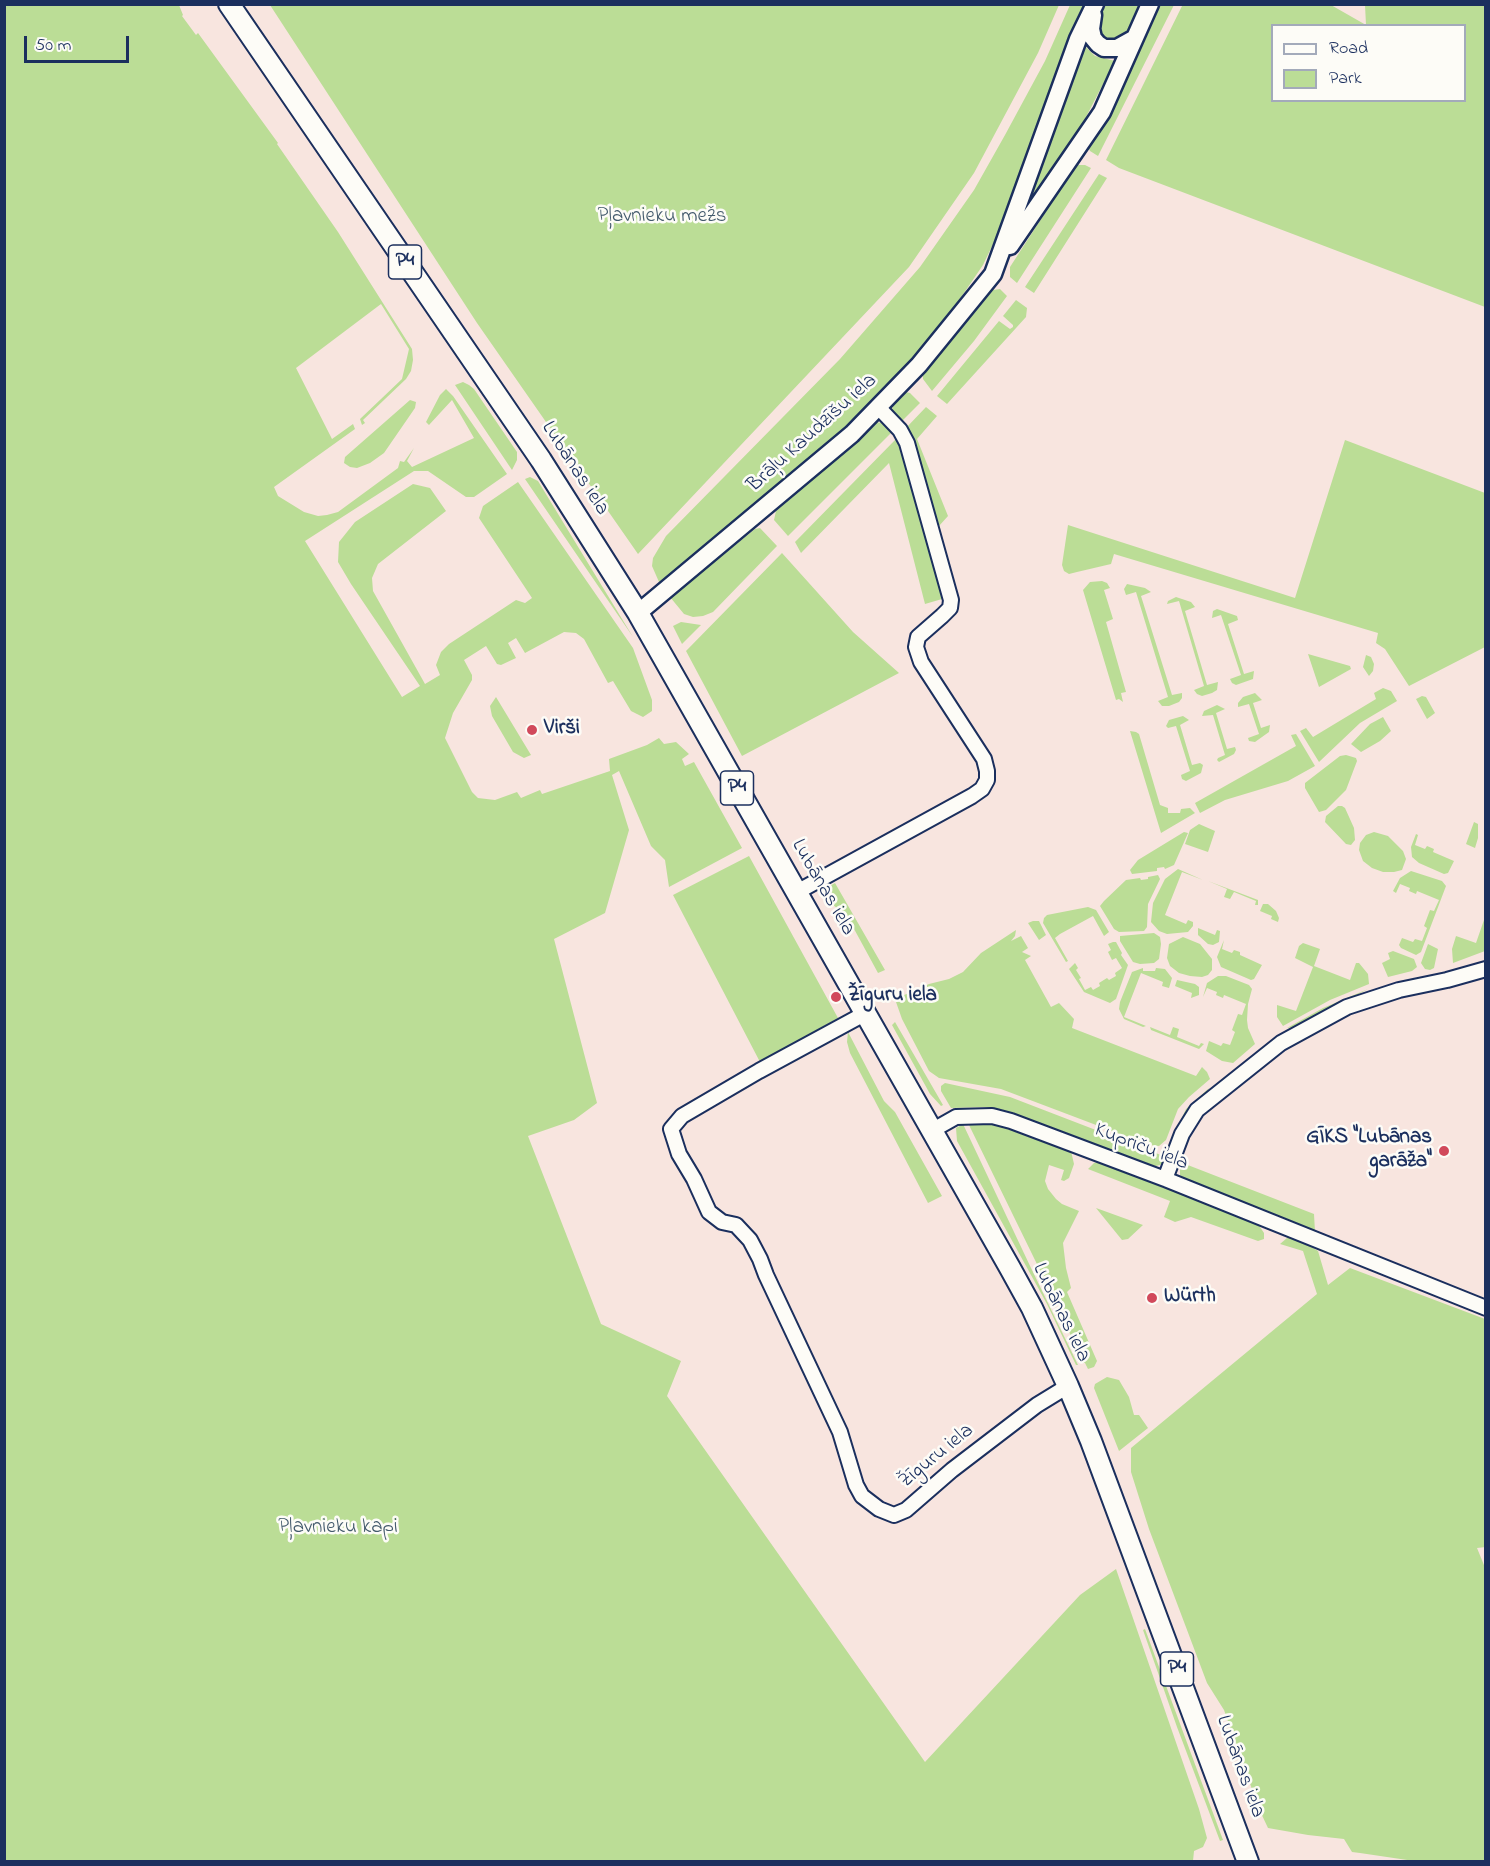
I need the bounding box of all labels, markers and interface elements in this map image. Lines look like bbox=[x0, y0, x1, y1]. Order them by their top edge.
scale bar bbox=[27, 24, 132, 62]
legend bbox=[1271, 24, 1466, 102]
text: 50 m bbox=[35, 33, 72, 59]
text: Road bbox=[1329, 36, 1368, 62]
text: Park bbox=[1329, 66, 1362, 92]
park label: Pļavnieku mežs bbox=[597, 205, 727, 231]
road number: P4 bbox=[388, 245, 422, 279]
street label: Brāļu Kaudzīšu iela bbox=[743, 369, 883, 499]
street label: Lubānas iela bbox=[534, 417, 614, 521]
place label: Virši bbox=[544, 717, 580, 743]
marker: Virši bbox=[525, 723, 539, 737]
road number: P4 bbox=[720, 771, 754, 805]
street label: Lubānas iela bbox=[784, 835, 860, 941]
place label: Žīguru iela bbox=[848, 984, 937, 1010]
marker: Žīguru iela bbox=[829, 990, 843, 1004]
street label: Kupriču iela bbox=[1091, 1119, 1191, 1177]
place label: GĪKS "Lubānas garāža" bbox=[1306, 1126, 1432, 1176]
marker: GĪKS "Lubānas garāža" bbox=[1437, 1144, 1451, 1158]
street label: Lubānas iela bbox=[1025, 1259, 1095, 1367]
place label: Würth bbox=[1164, 1285, 1216, 1311]
marker: Würth bbox=[1145, 1291, 1159, 1305]
street label: Žīguru iela bbox=[895, 1419, 979, 1495]
park label: Pļavnieku kapi bbox=[278, 1516, 398, 1542]
road number: P4 bbox=[1160, 1652, 1194, 1686]
street label: Lubānas iela bbox=[1209, 1712, 1269, 1822]

